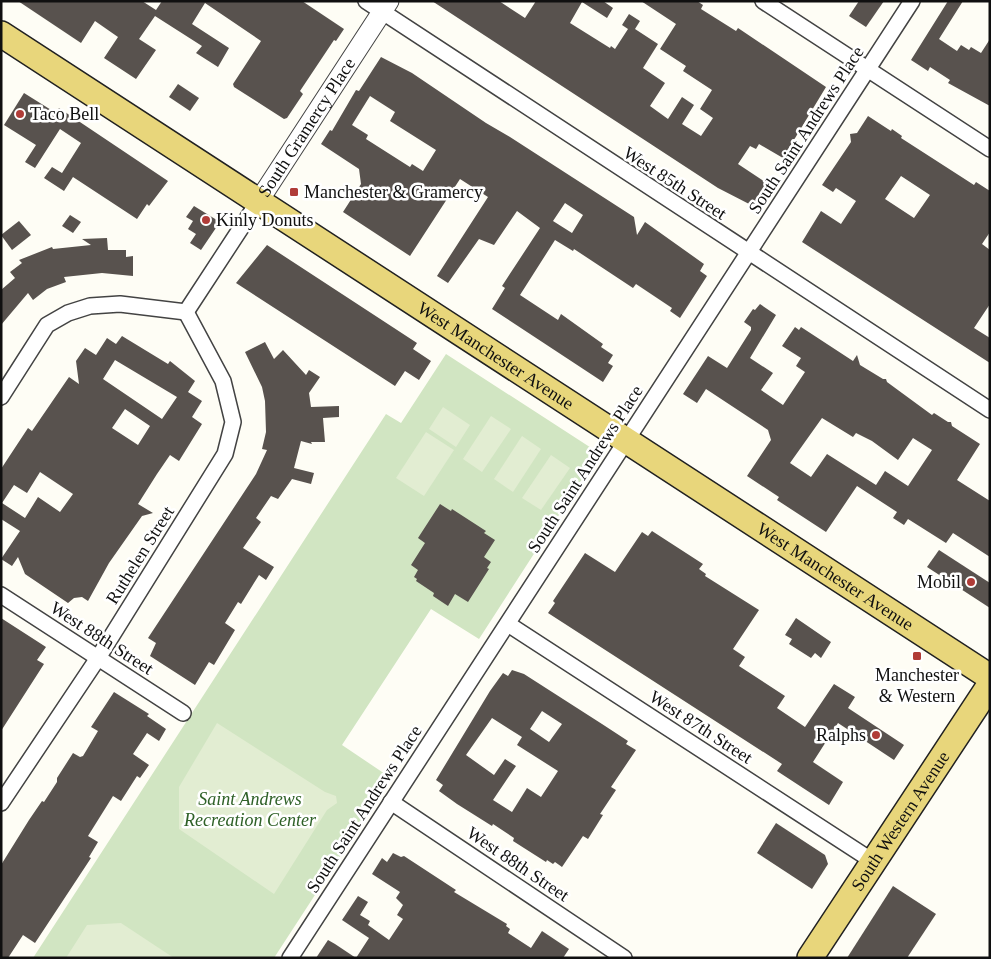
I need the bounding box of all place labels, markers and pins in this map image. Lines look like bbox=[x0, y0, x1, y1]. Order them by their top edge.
place label: Taco Bell bbox=[30, 104, 99, 124]
marker: Taco Bell bbox=[14, 108, 26, 120]
place label: Manchester & Gramercy bbox=[304, 182, 483, 202]
marker: Manchester & Gramercy bbox=[288, 186, 300, 198]
place label: Kinly Donuts bbox=[216, 210, 314, 230]
marker: Kinly Donuts bbox=[200, 214, 212, 226]
place label: Mobil bbox=[917, 572, 961, 592]
marker: Mobil bbox=[965, 576, 977, 588]
marker: Manchester & Western bbox=[911, 650, 923, 662]
place label: Manchester & Western bbox=[875, 665, 959, 706]
place label: Ralphs bbox=[816, 725, 866, 745]
marker: Ralphs bbox=[870, 729, 882, 741]

